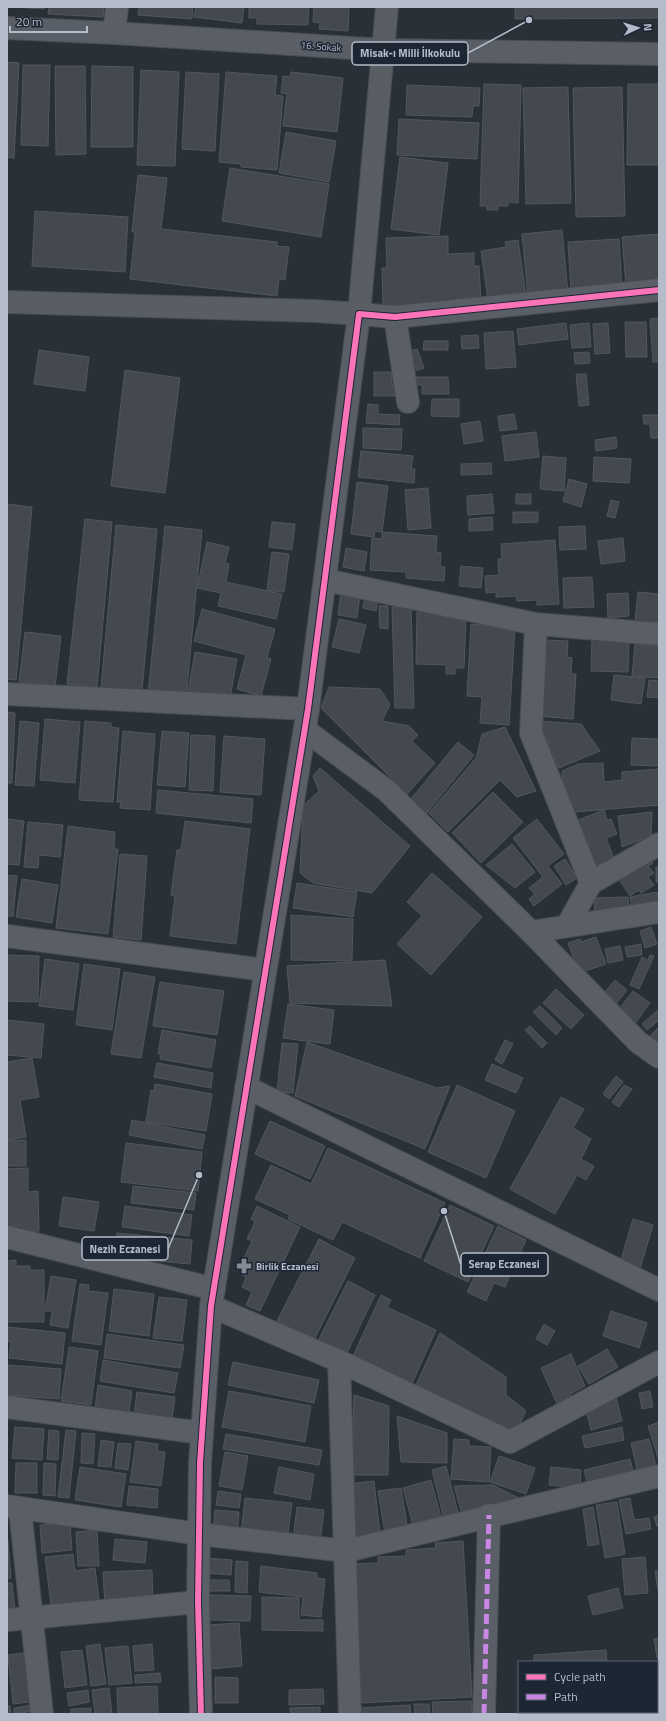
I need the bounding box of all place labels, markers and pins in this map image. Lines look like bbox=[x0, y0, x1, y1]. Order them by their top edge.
callout: Misak-ı Milli İlkokulu bbox=[352, 42, 468, 65]
callout: Nezih Eczanesi bbox=[82, 1237, 168, 1260]
callout: Serap Eczanesi bbox=[461, 1253, 548, 1276]
pharmacy icon: Birlik Eczanesi bbox=[235, 1257, 253, 1275]
place label: Birlik Eczanesi bbox=[256, 1259, 319, 1274]

